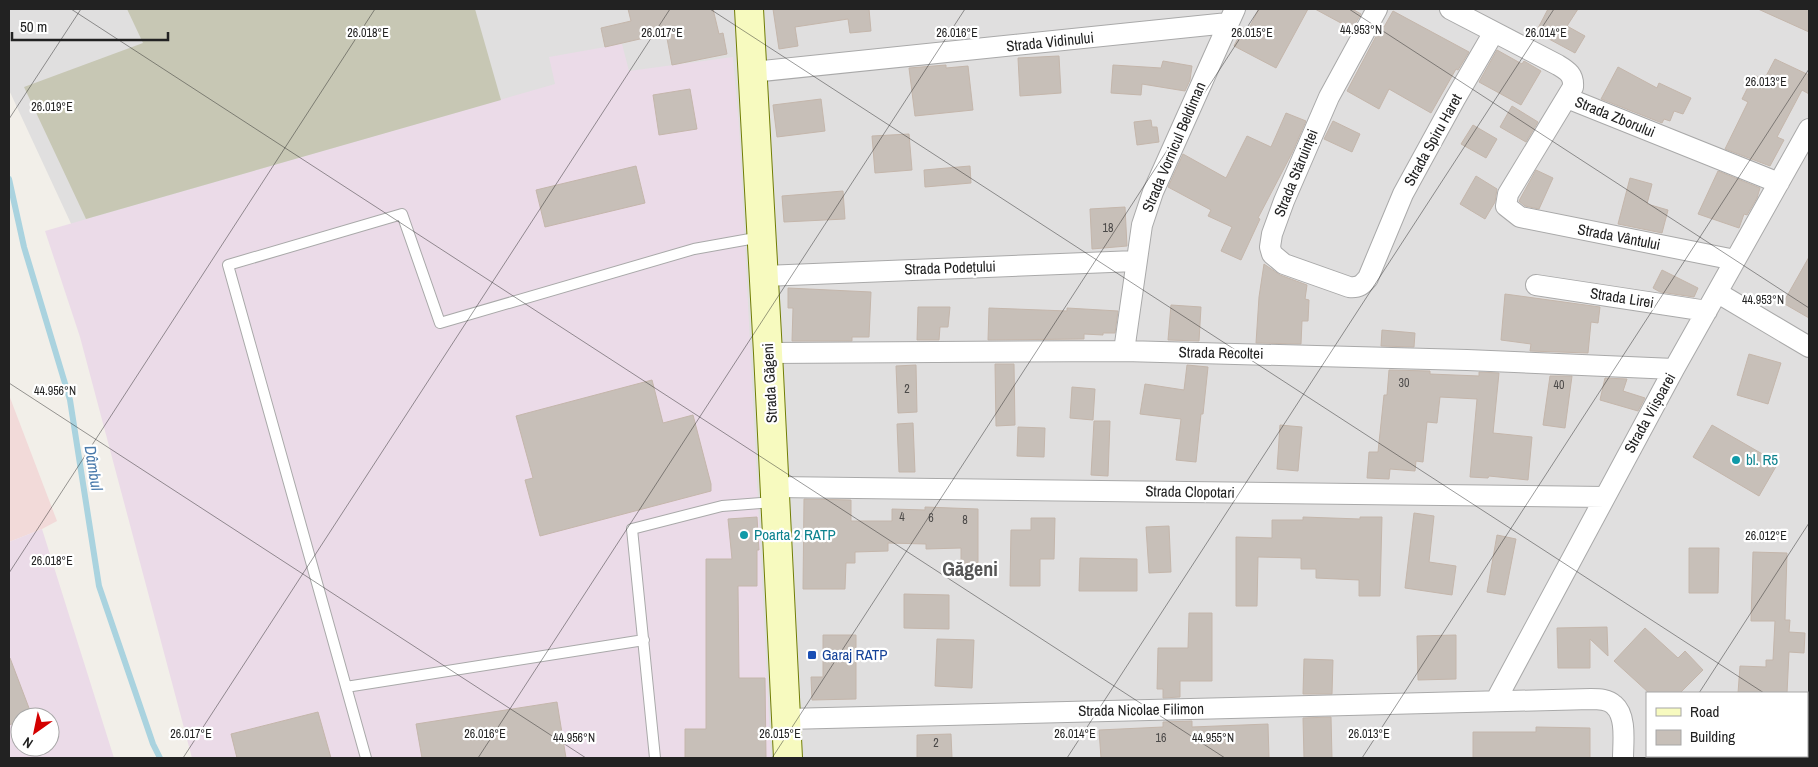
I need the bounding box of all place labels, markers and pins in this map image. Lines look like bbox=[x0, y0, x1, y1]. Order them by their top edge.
place label: bl. R5 bbox=[1746, 449, 1778, 470]
marker: bl. R5 bbox=[1730, 454, 1742, 466]
place label: Poarta 2 RATP bbox=[754, 524, 836, 545]
marker: Poarta 2 RATP bbox=[738, 529, 750, 541]
place label: Garaj RATP bbox=[822, 644, 887, 665]
marker: Garaj RATP bbox=[806, 649, 818, 661]

